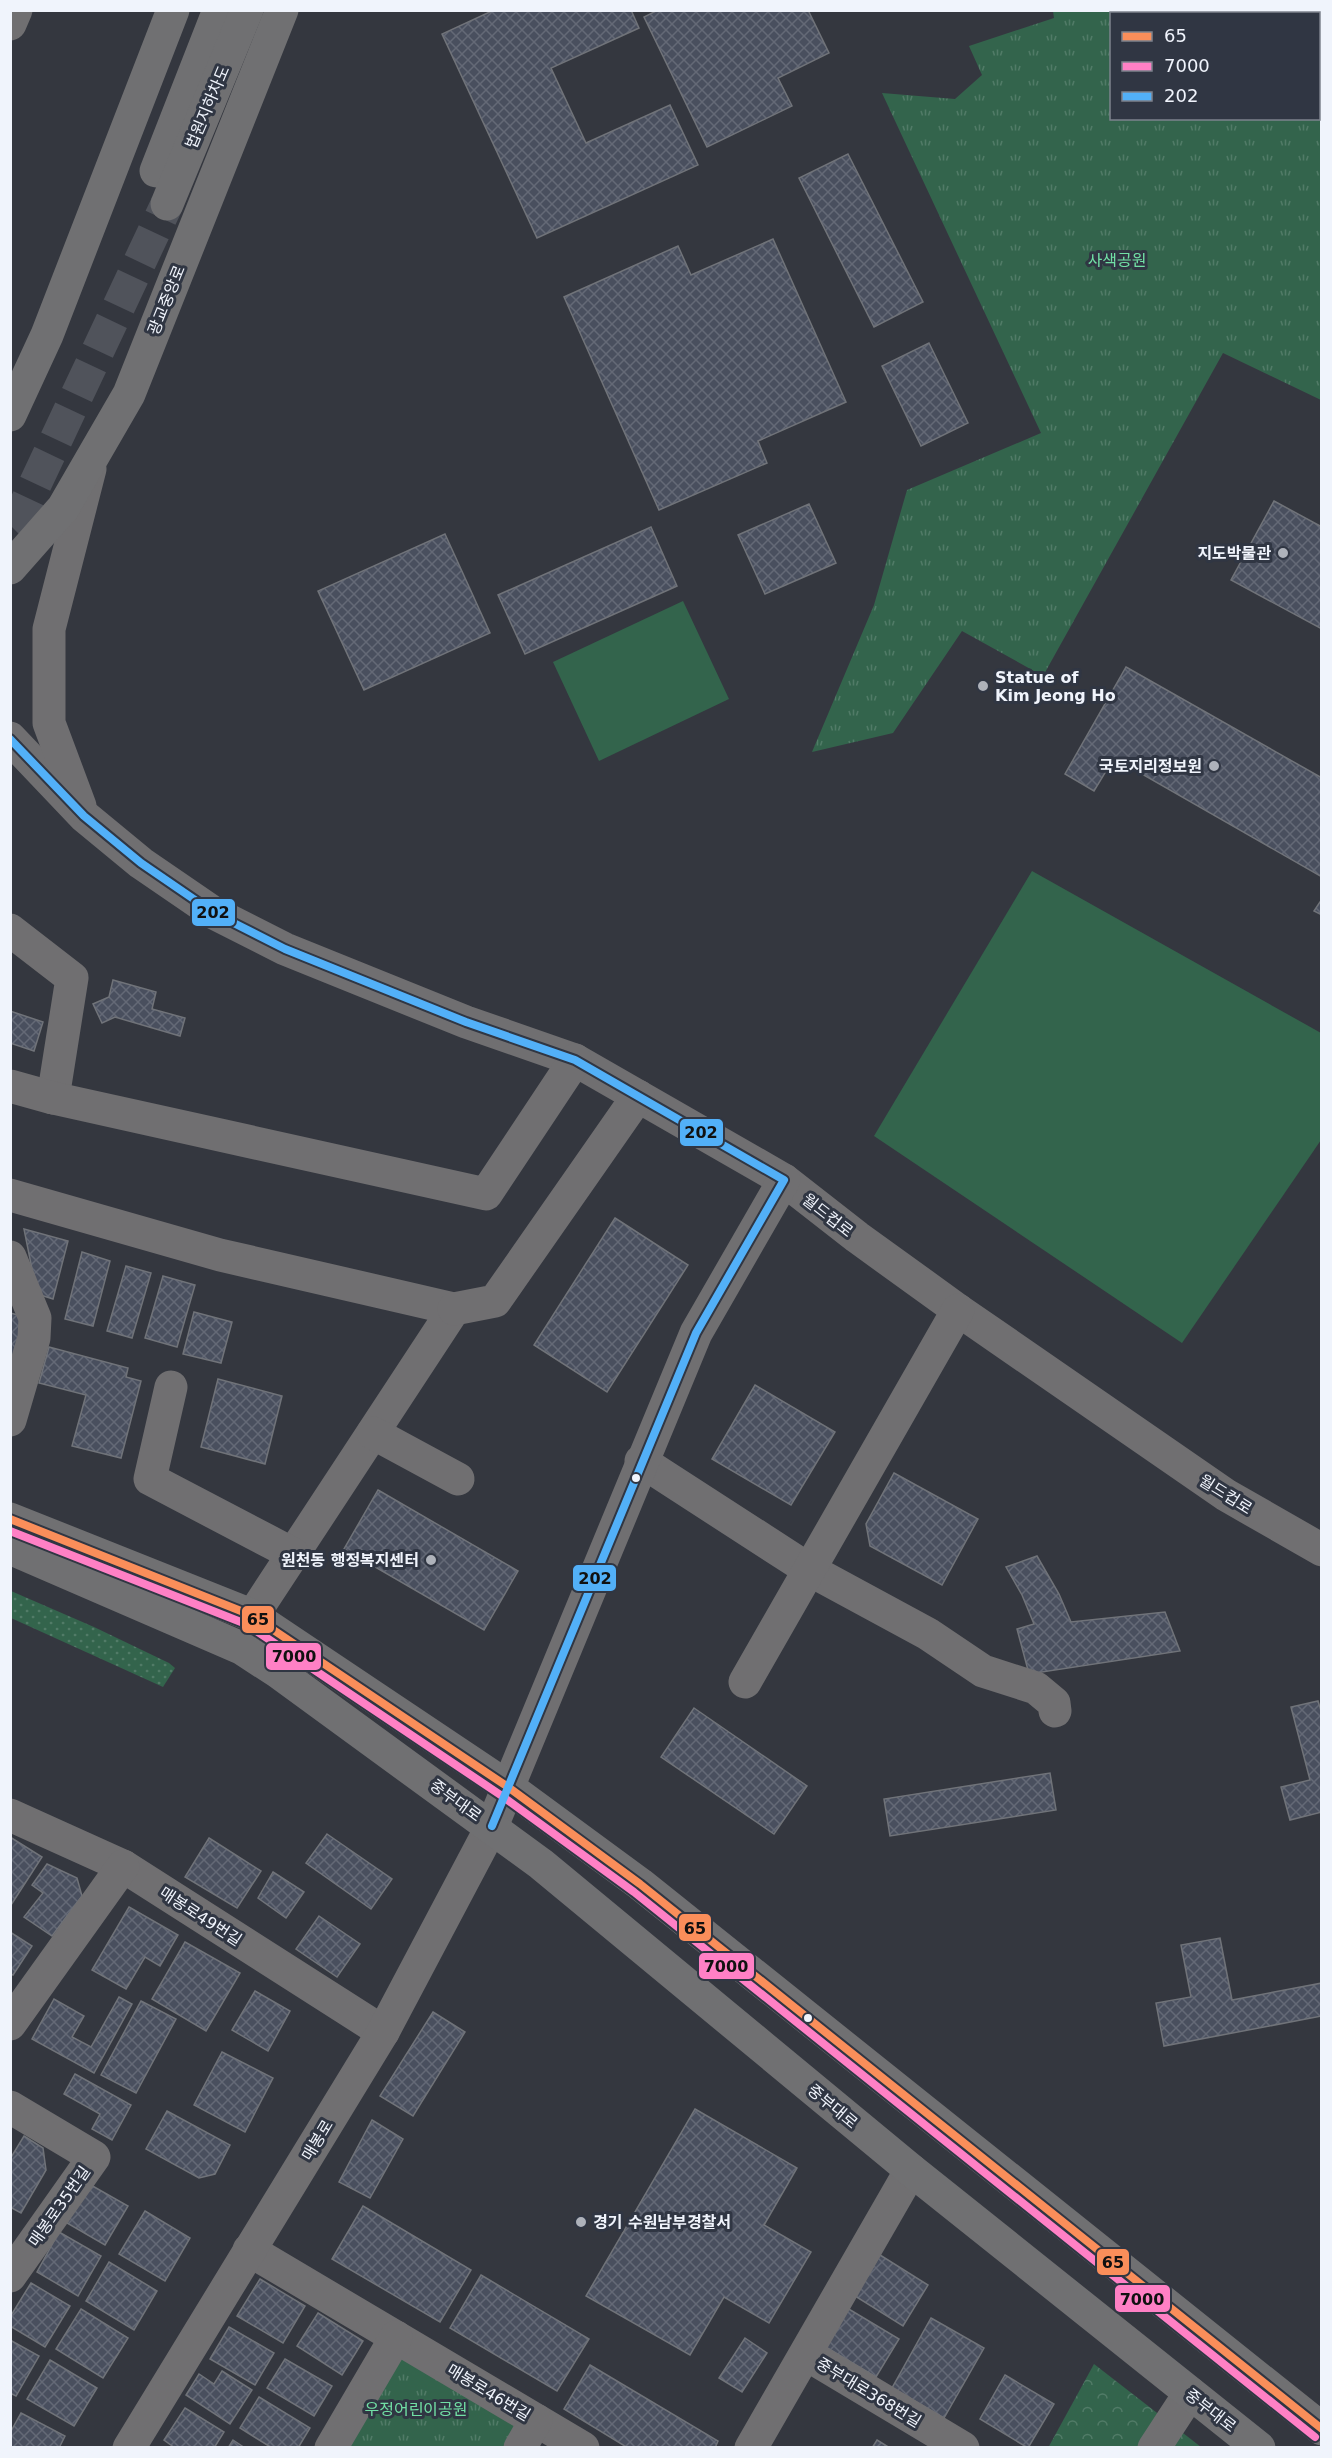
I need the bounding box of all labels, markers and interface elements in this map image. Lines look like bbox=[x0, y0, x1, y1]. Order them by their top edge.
legend bbox=[1110, 12, 1320, 120]
text: 65 bbox=[1164, 25, 1187, 46]
text: 7000 bbox=[1164, 55, 1210, 76]
street label: 법원지하차도 bbox=[181, 63, 234, 152]
text: 202 bbox=[1164, 85, 1198, 106]
park label: 사색공원 bbox=[1088, 251, 1146, 270]
street label: 광교중앙로 bbox=[144, 262, 189, 338]
place label: 지도박물관 bbox=[1197, 544, 1271, 563]
marker: 지도박물관 bbox=[1276, 546, 1290, 560]
place label: Statue of Kim Jeong Ho bbox=[995, 668, 1116, 705]
marker: Statue of Kim Jeong Ho bbox=[976, 679, 990, 693]
place label: 국토지리정보원 bbox=[1099, 757, 1202, 776]
marker: 국토지리정보원 bbox=[1207, 759, 1221, 773]
line badge: 202 bbox=[191, 898, 236, 927]
text: 202 bbox=[196, 903, 230, 922]
line badge: 202 bbox=[679, 1118, 724, 1147]
text: 202 bbox=[684, 1123, 718, 1142]
street label: 월드컵로 bbox=[799, 1190, 857, 1241]
street label: 월드컵로 bbox=[1196, 1471, 1256, 1518]
unlabelled marker bbox=[630, 1472, 642, 1484]
place label: 원천동 행정복지센터 bbox=[281, 1551, 419, 1570]
marker: 원천동 행정복지센터 bbox=[424, 1553, 438, 1567]
line badge: 202 bbox=[572, 1564, 617, 1592]
text: 202 bbox=[578, 1569, 612, 1588]
line badge: 65 bbox=[241, 1605, 275, 1634]
text: 65 bbox=[247, 1610, 269, 1629]
line badge: 7000 bbox=[265, 1642, 322, 1671]
text: 7000 bbox=[272, 1647, 316, 1666]
street label: 중부대로 bbox=[426, 1775, 485, 1826]
street label: 매봉로49번길 bbox=[156, 1883, 245, 1950]
line badge: 65 bbox=[678, 1913, 712, 1942]
text: 65 bbox=[684, 1919, 706, 1938]
line badge: 7000 bbox=[698, 1952, 755, 1980]
text: 7000 bbox=[704, 1957, 748, 1976]
unlabelled marker bbox=[802, 2012, 814, 2024]
street label: 중부대로 bbox=[804, 2080, 862, 2133]
street label: 매봉로 bbox=[298, 2116, 337, 2164]
street label: 매봉로35번길 bbox=[25, 2162, 94, 2250]
place label: 경기 수원남부경찰서 bbox=[593, 2213, 731, 2232]
marker: 경기 수원남부경찰서 bbox=[574, 2215, 588, 2229]
line badge: 65 bbox=[1096, 2248, 1130, 2276]
text: 65 bbox=[1102, 2253, 1124, 2272]
line badge: 7000 bbox=[1114, 2284, 1171, 2313]
text: 7000 bbox=[1120, 2290, 1164, 2309]
street label: 중부대로368번길 bbox=[813, 2354, 925, 2431]
street label: 매봉로46번길 bbox=[444, 2360, 534, 2425]
street label: 중부대로 bbox=[1182, 2385, 1240, 2436]
park label: 우정어린이공원 bbox=[364, 2400, 468, 2419]

